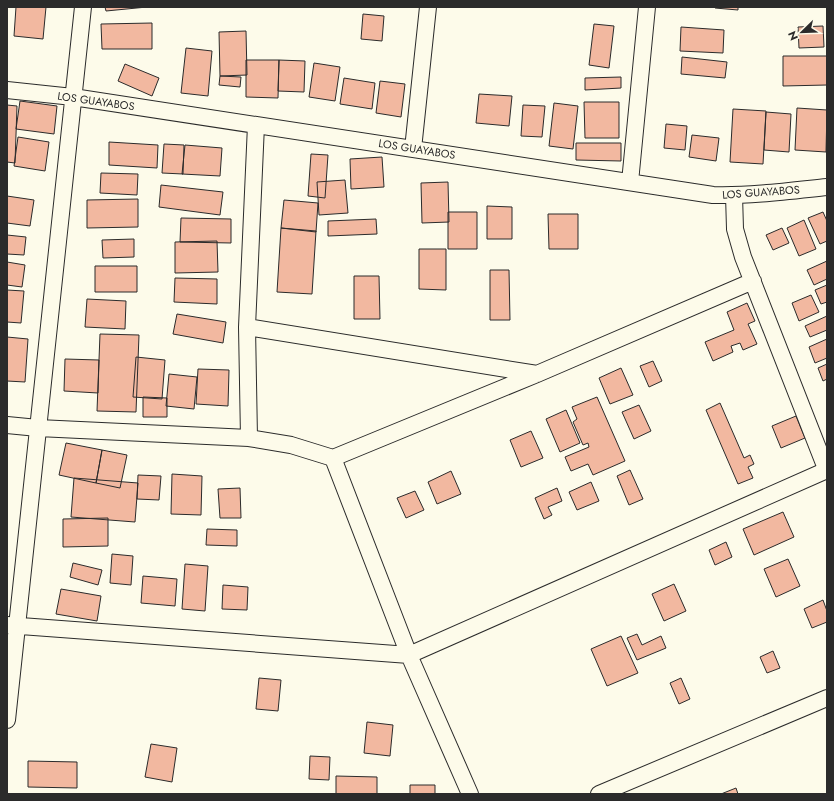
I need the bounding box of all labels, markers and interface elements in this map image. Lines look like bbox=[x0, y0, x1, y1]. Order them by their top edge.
north arrow bbox=[782, 12, 822, 52]
text: N bbox=[784, 29, 802, 43]
street label: LOS GUAYABOS bbox=[56, 88, 136, 114]
street label: LOS GUAYABOS bbox=[377, 135, 457, 163]
street label: LOS GUAYABOS bbox=[722, 181, 800, 203]

